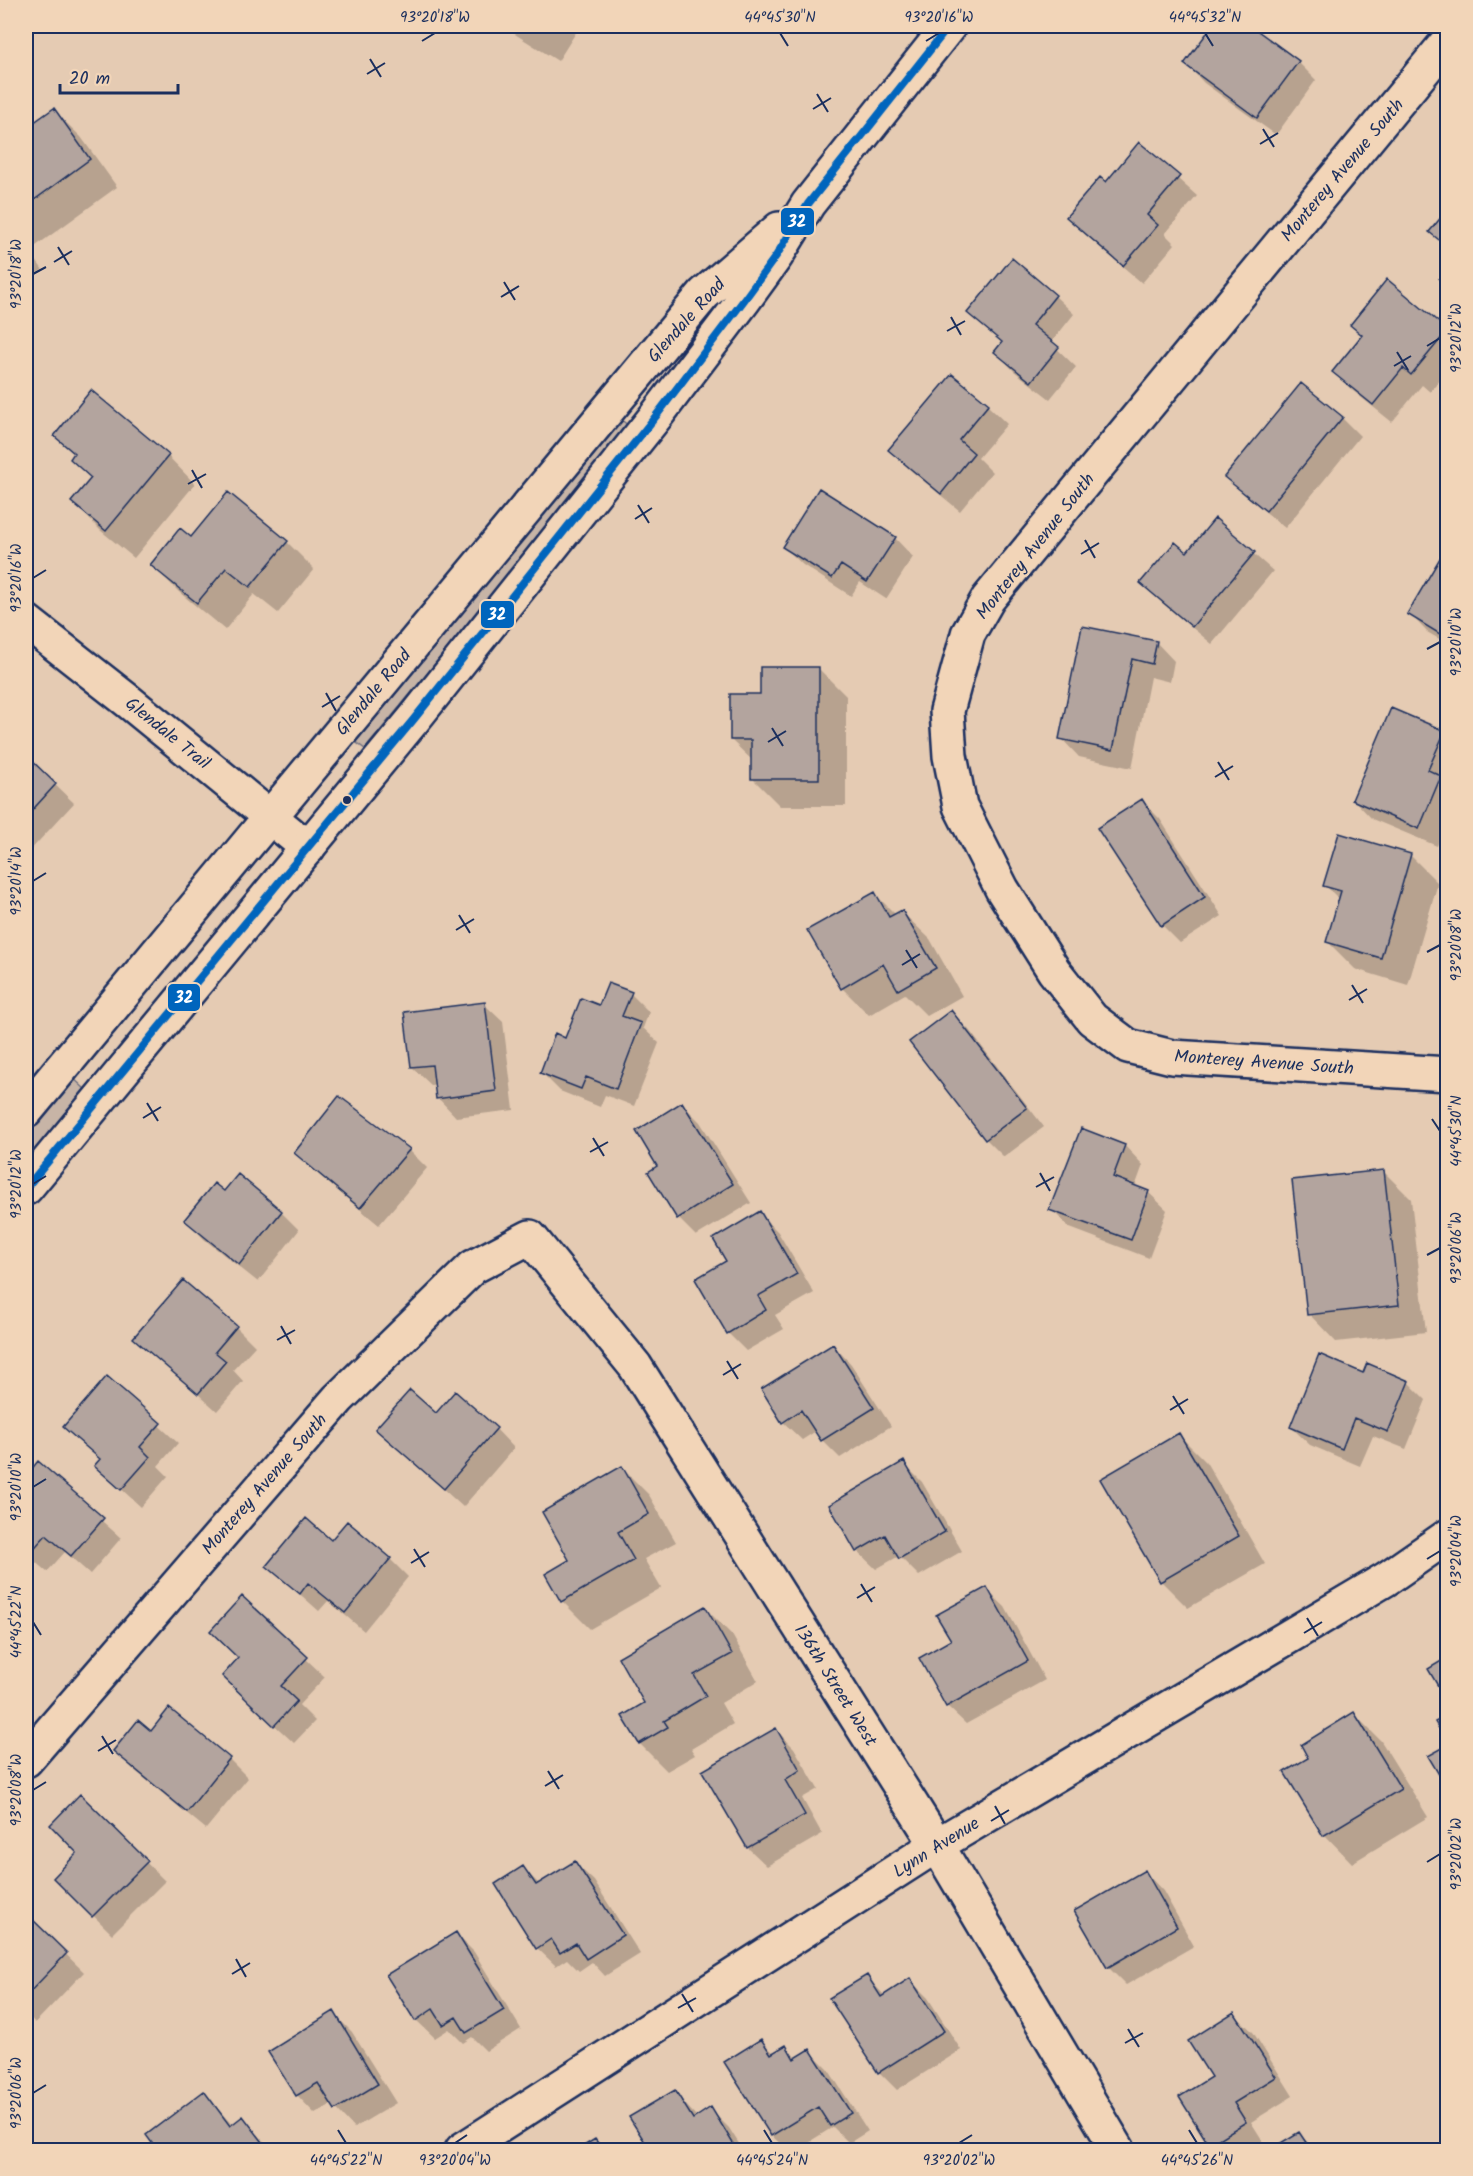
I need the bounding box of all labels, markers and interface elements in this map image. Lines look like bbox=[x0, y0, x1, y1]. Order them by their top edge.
text: 93°20'18"W bbox=[400, 6, 470, 30]
text: 44°45'30"N bbox=[744, 6, 816, 30]
text: 93°20'16"W bbox=[904, 6, 974, 30]
text: 44°45'32"N bbox=[1169, 6, 1241, 30]
scale bar bbox=[60, 57, 178, 95]
text: 20 m bbox=[69, 65, 110, 94]
street label: Monterey Avenue South bbox=[1274, 93, 1412, 249]
line badge: 32 bbox=[780, 207, 815, 236]
text: 32 bbox=[787, 210, 806, 235]
text: 93°20'18"W bbox=[5, 239, 29, 309]
street label: Glendale Road bbox=[641, 271, 734, 370]
text: 93°20'12"W bbox=[1445, 303, 1469, 373]
street label: Monterey Avenue South bbox=[969, 467, 1103, 627]
text: 93°20'16"W bbox=[5, 543, 29, 613]
line badge: 32 bbox=[480, 600, 515, 629]
text: 32 bbox=[487, 603, 506, 628]
text: 93°20'10"W bbox=[1445, 608, 1469, 676]
street label: Glendale Road bbox=[329, 642, 420, 743]
street label: Glendale Trail bbox=[118, 690, 217, 778]
unlabelled marker bbox=[341, 794, 353, 806]
text: 93°20'14"W bbox=[5, 846, 29, 916]
text: 93°20'08"W bbox=[1445, 908, 1469, 981]
line badge: 32 bbox=[167, 983, 201, 1012]
text: 32 bbox=[174, 986, 193, 1011]
street label: Monterey Avenue South bbox=[1173, 1043, 1355, 1084]
text: 44°45'30"N bbox=[1445, 1095, 1469, 1167]
text: 93°20'12"W bbox=[5, 1149, 29, 1219]
text: 93°20'06"W bbox=[1445, 1212, 1469, 1284]
street label: Monterey Avenue South bbox=[195, 1408, 335, 1562]
text: 93°20'10"W bbox=[5, 1453, 29, 1521]
text: 93°20'04"W bbox=[1445, 1515, 1469, 1587]
text: 44°45'22"N bbox=[5, 1586, 29, 1658]
street label: 136th Street West bbox=[785, 1619, 885, 1753]
text: 93°20'08"W bbox=[5, 1753, 29, 1826]
street label: Lynn Avenue bbox=[888, 1810, 986, 1886]
text: 93°20'02"W bbox=[1445, 1818, 1469, 1890]
text: 93°20'06"W bbox=[5, 2057, 29, 2129]
text: 44°45'22"N bbox=[310, 2149, 382, 2173]
text: 93°20'04"W bbox=[419, 2149, 491, 2173]
text: 44°45'24"N bbox=[736, 2149, 808, 2173]
text: 93°20'02"W bbox=[923, 2149, 995, 2173]
text: 44°45'26"N bbox=[1161, 2149, 1233, 2173]

